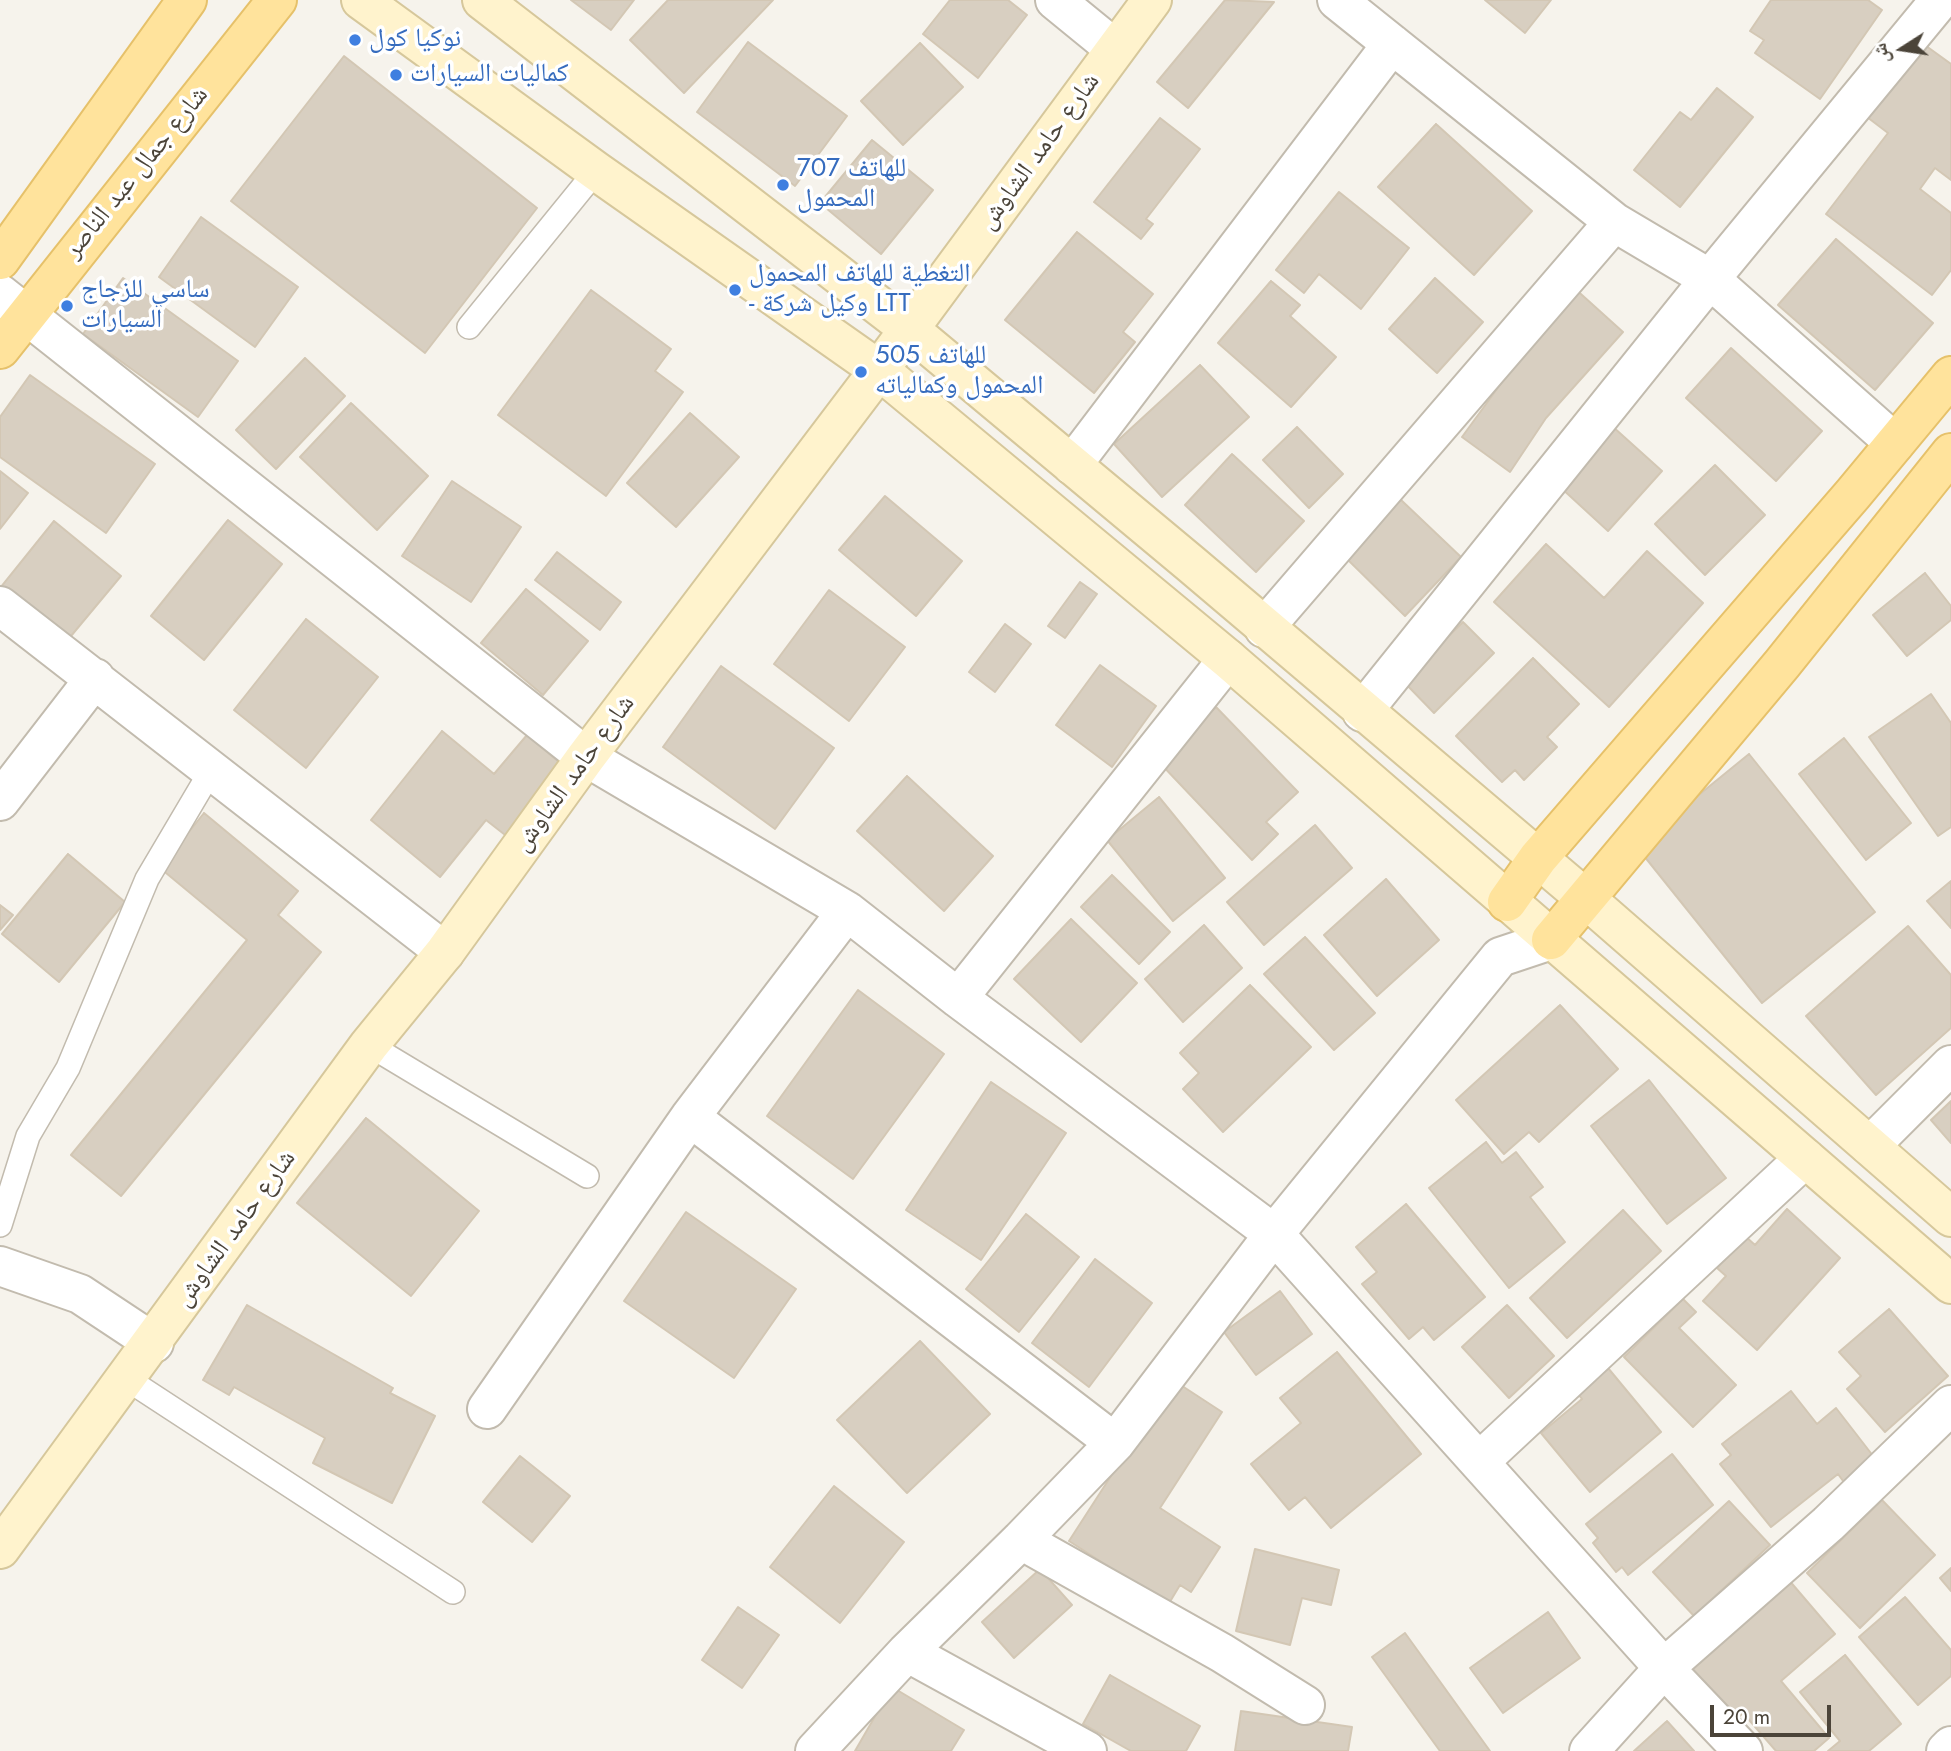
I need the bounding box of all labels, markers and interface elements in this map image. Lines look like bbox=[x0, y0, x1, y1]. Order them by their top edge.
north arrow bbox=[1867, 14, 1937, 84]
place label: نوكيا كول bbox=[369, 24, 461, 56]
marker: نوكيا كول bbox=[347, 32, 363, 48]
text: ش bbox=[1866, 41, 1896, 66]
place label: كماليات السيارات bbox=[410, 59, 569, 91]
marker: كماليات السيارات bbox=[388, 67, 404, 83]
street label: شارع حامد الشاوش bbox=[973, 67, 1107, 237]
street label: شارع جمال عبد الناصر bbox=[58, 81, 216, 265]
place label: 707 للهاتف المحمول bbox=[797, 154, 906, 216]
marker: 707 للهاتف المحمول bbox=[775, 177, 791, 193]
place label: التغطية للهاتف المحمول - وكيل شركة LTT bbox=[749, 259, 971, 320]
place label: ساسي للزجاج السيارات bbox=[81, 275, 209, 336]
marker: التغطية للهاتف المحمول - وكيل شركة LTT bbox=[727, 282, 743, 298]
marker: ساسي للزجاج السيارات bbox=[59, 298, 75, 314]
place label: 505 للهاتف المحمول وكمالياته bbox=[875, 341, 1043, 402]
marker: 505 للهاتف المحمول وكمالياته bbox=[853, 364, 869, 380]
street label: شارع حامد الشاوش bbox=[508, 689, 642, 859]
street label: شارع حامد الشاوش bbox=[169, 1144, 303, 1314]
scale bar bbox=[1713, 1692, 1834, 1736]
text: 20 m bbox=[1723, 1702, 1770, 1732]

